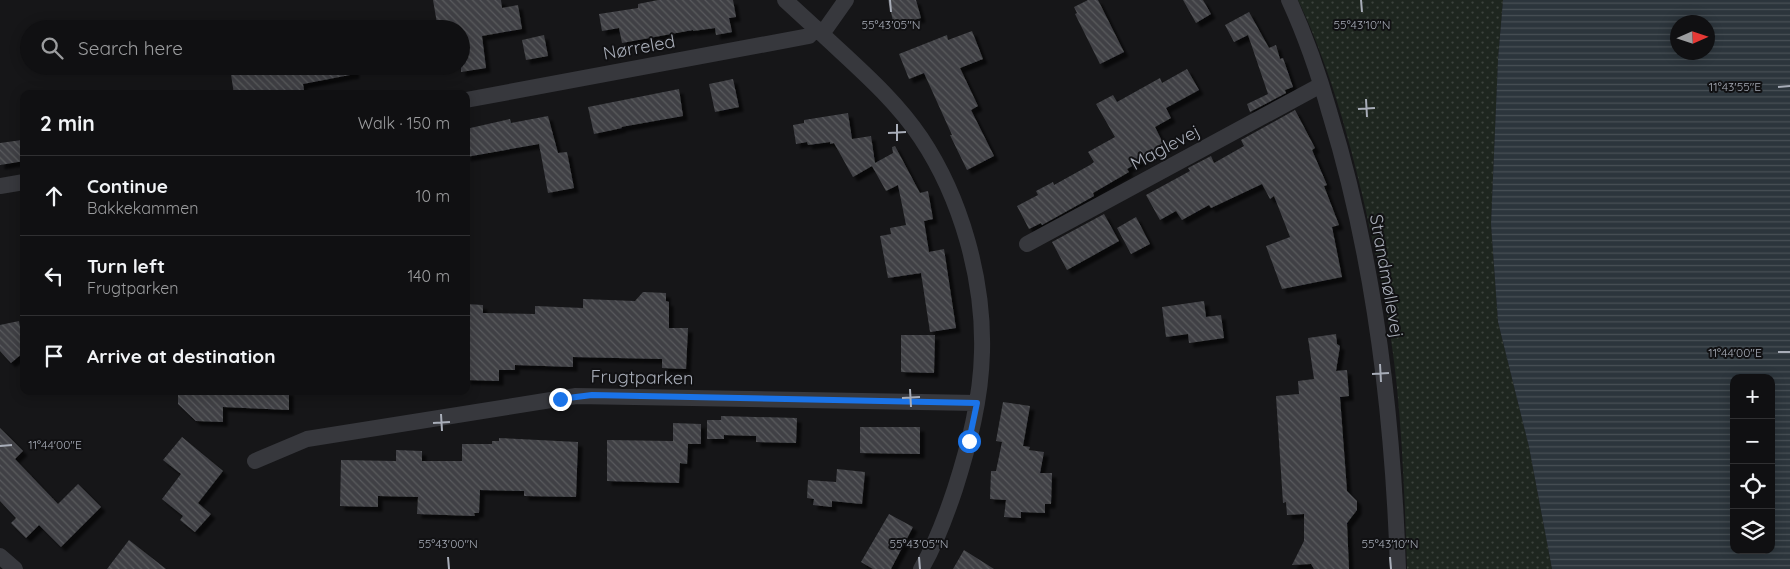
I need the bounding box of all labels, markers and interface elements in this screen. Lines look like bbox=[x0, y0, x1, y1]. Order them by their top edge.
north arrow bbox=[1670, 15, 1715, 60]
text: 55°43'05"N bbox=[861, 17, 921, 32]
text: 55°43'10"N bbox=[1334, 17, 1390, 32]
search box bbox=[20, 20, 470, 75]
street label: Nørreled bbox=[601, 29, 677, 65]
icon: search bbox=[38, 34, 66, 62]
text: Search here bbox=[78, 36, 183, 60]
text: 11°43'55"E bbox=[1709, 79, 1761, 94]
text: 2 min bbox=[40, 110, 95, 136]
text: Walk · 150 m bbox=[358, 113, 450, 133]
street label: Maglevej bbox=[1126, 119, 1204, 175]
text: Continue bbox=[87, 174, 168, 198]
icon: ahead bbox=[40, 182, 68, 210]
text: 10 m bbox=[416, 186, 450, 206]
text: Bakkekammen bbox=[87, 198, 199, 218]
street label: Strandmøllevej bbox=[1365, 212, 1409, 340]
text: Turn left bbox=[87, 254, 165, 278]
icon: left bbox=[40, 262, 68, 290]
text: 140 m bbox=[407, 266, 450, 286]
text: Frugtparken bbox=[87, 278, 178, 298]
icon: arrive bbox=[40, 342, 68, 370]
text: Arrive at destination bbox=[87, 344, 276, 368]
text: 11°44'00"E bbox=[1708, 345, 1762, 360]
street label: Frugtparken bbox=[590, 365, 694, 389]
map controls bbox=[1730, 374, 1775, 554]
button: + bbox=[1730, 374, 1775, 419]
route end bbox=[549, 388, 572, 411]
button: − bbox=[1730, 419, 1775, 464]
route start bbox=[958, 430, 981, 453]
text: 11°44'00"E bbox=[28, 437, 82, 452]
button: locate bbox=[1730, 464, 1775, 509]
button: layers bbox=[1730, 509, 1775, 554]
text: 55°43'00"N bbox=[418, 536, 478, 551]
text: 55°43'05"N bbox=[889, 536, 949, 551]
text: 55°43'10"N bbox=[1362, 536, 1418, 551]

